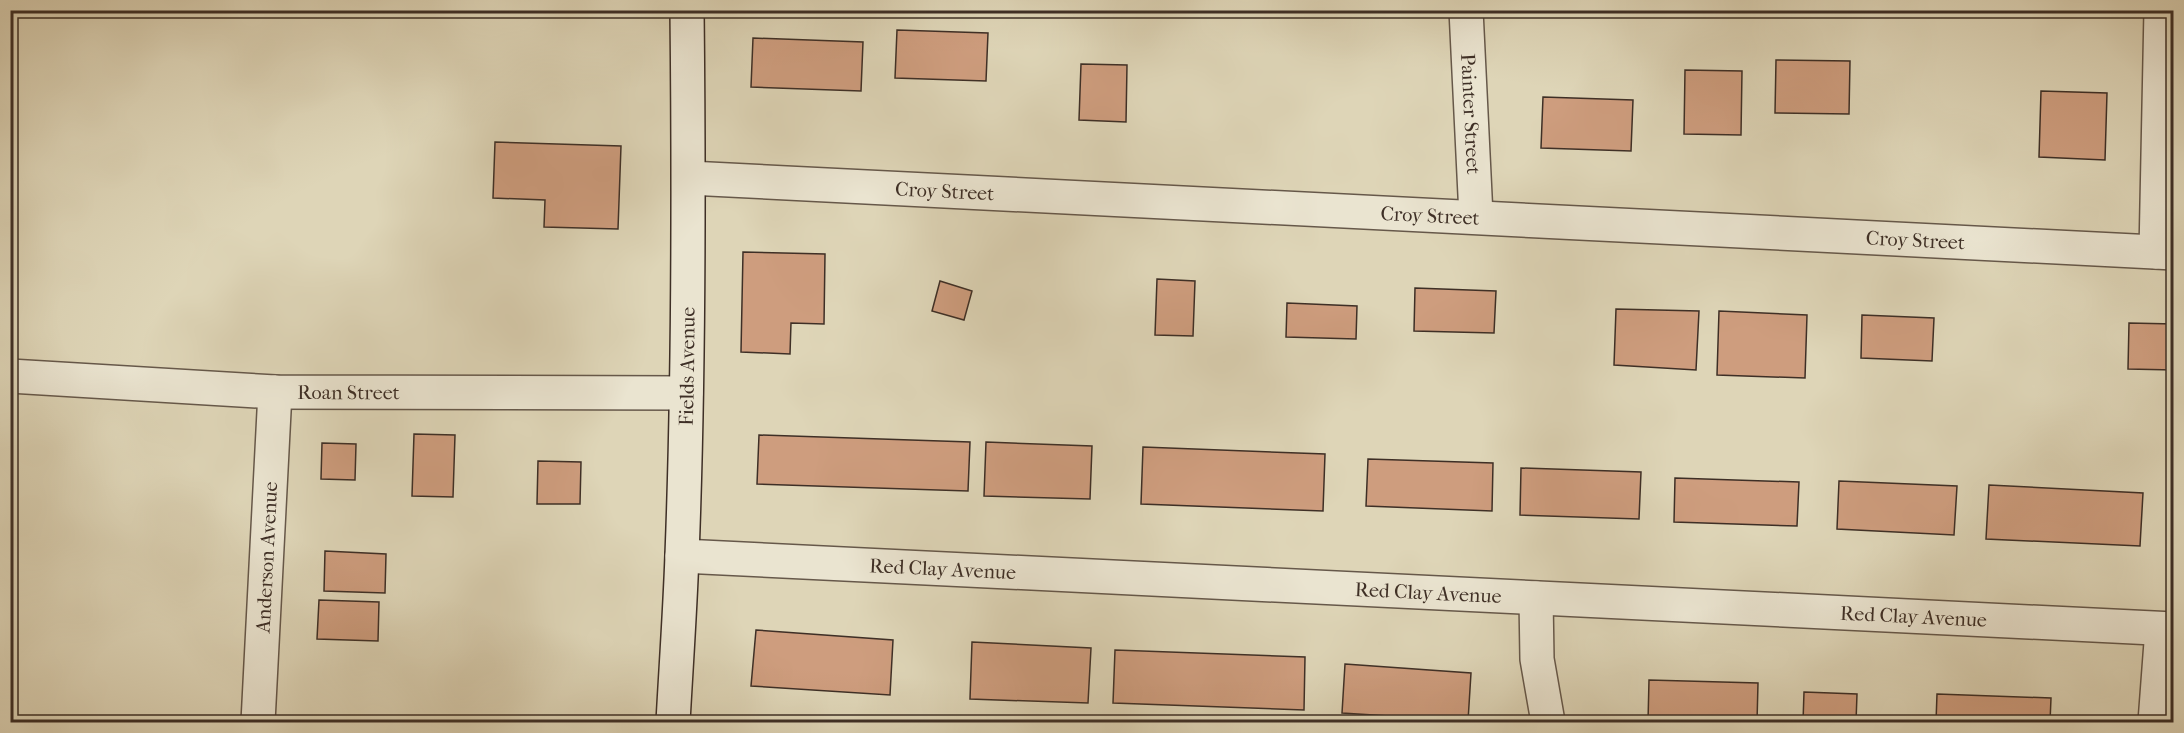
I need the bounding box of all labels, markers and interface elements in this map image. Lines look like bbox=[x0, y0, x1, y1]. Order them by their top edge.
street label: Painter Street bbox=[1457, 53, 1485, 175]
street label: Croy Street bbox=[895, 177, 995, 205]
street label: Croy Street bbox=[1380, 201, 1480, 229]
street label: Croy Street bbox=[1865, 226, 1966, 254]
street label: Fields Avenue bbox=[674, 307, 699, 426]
street label: Roan Street bbox=[297, 381, 400, 404]
street label: Anderson Avenue bbox=[251, 481, 282, 635]
street label: Red Clay Avenue bbox=[869, 554, 1017, 584]
street label: Red Clay Avenue bbox=[1354, 577, 1502, 608]
street label: Red Clay Avenue bbox=[1840, 601, 1988, 631]

